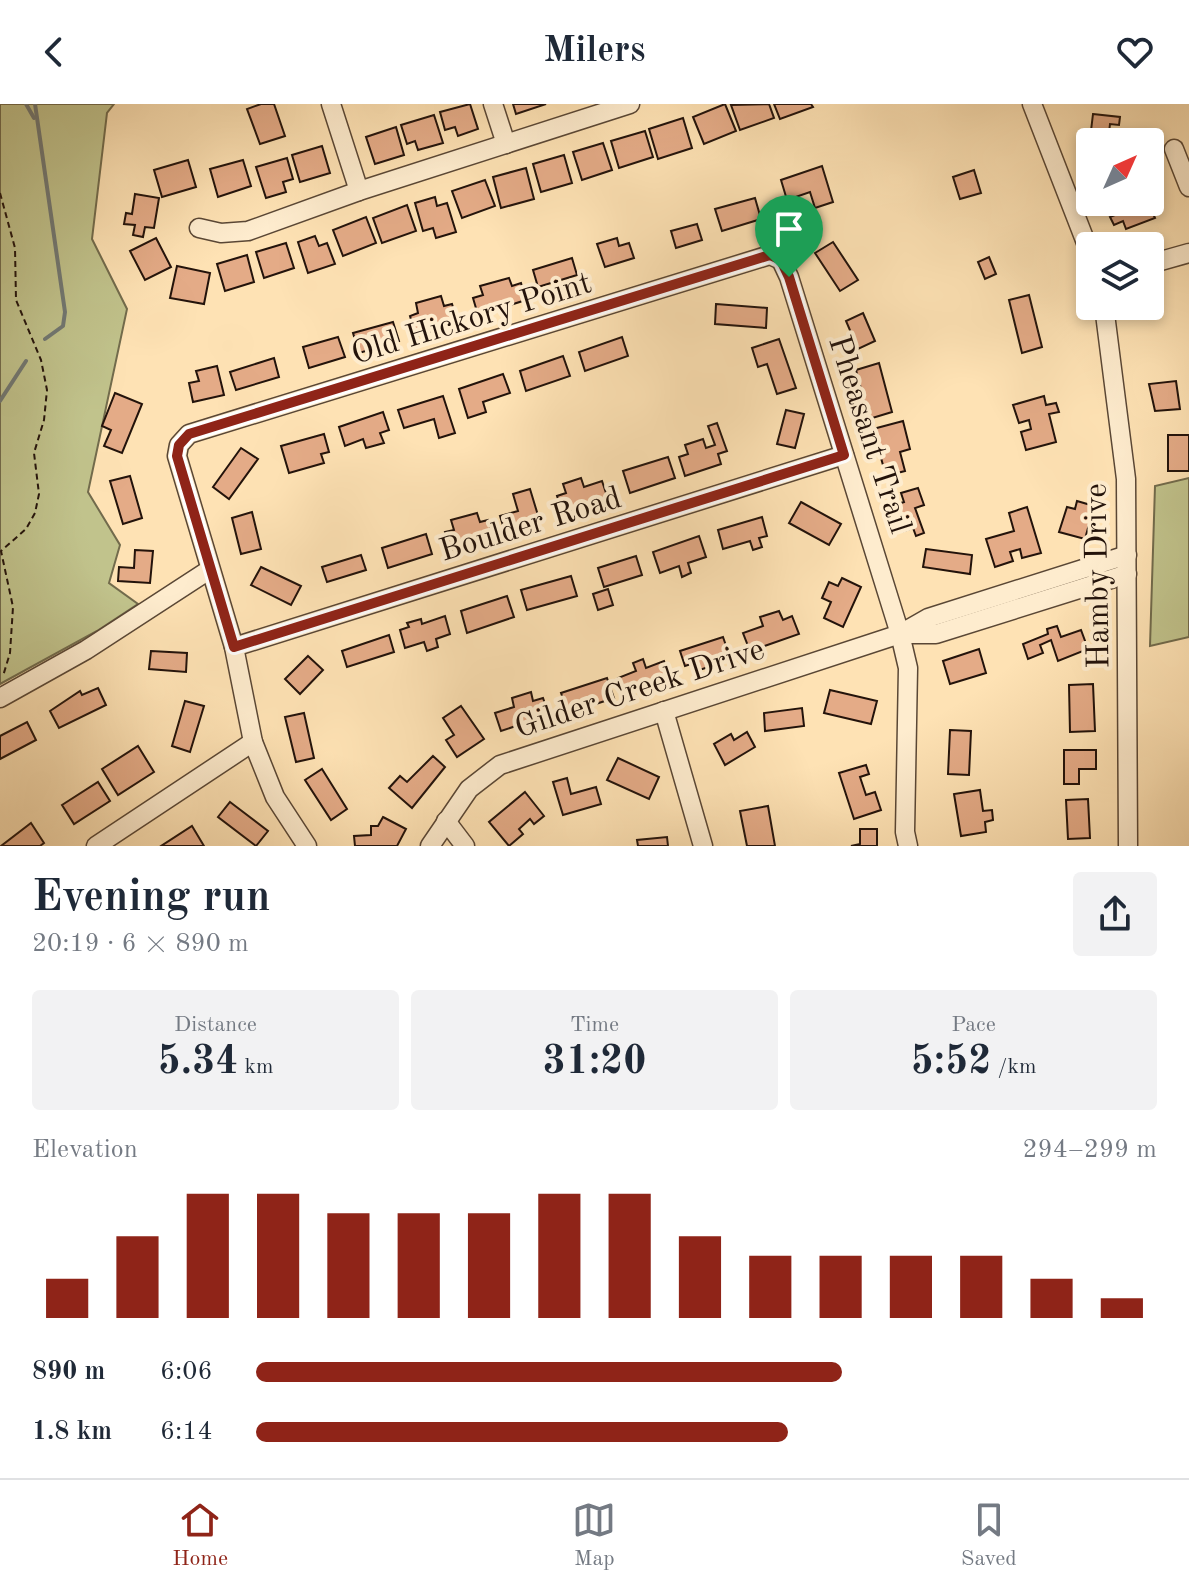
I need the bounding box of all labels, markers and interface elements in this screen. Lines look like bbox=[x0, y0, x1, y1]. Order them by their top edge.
icon: back bbox=[32, 30, 76, 74]
icon: heart bbox=[1113, 30, 1157, 74]
text: Milers bbox=[544, 34, 645, 70]
north arrow bbox=[1076, 128, 1164, 216]
map controls bbox=[1076, 128, 1164, 320]
pin bbox=[755, 195, 823, 277]
icon: arrive bbox=[767, 207, 811, 251]
button: layers bbox=[1076, 232, 1164, 320]
street label: Old Hickory Point bbox=[348, 268, 596, 372]
street label: Pheasant Trail bbox=[821, 332, 915, 538]
street label: Boulder Road bbox=[436, 483, 626, 569]
street label: Hamby Drive bbox=[1081, 483, 1117, 669]
street label: Gilder Creek Drive bbox=[511, 634, 769, 745]
button: share bbox=[1073, 872, 1157, 956]
text: Evening run bbox=[32, 876, 270, 920]
text: 20:19 · 6 × 890 m bbox=[32, 931, 249, 957]
text: Distance bbox=[174, 1014, 257, 1036]
text: Time bbox=[570, 1014, 619, 1036]
text: Pace bbox=[951, 1014, 996, 1036]
text: 5.34 bbox=[158, 1043, 238, 1083]
text: 31:20 bbox=[543, 1043, 647, 1083]
text: 5:52 bbox=[911, 1043, 991, 1083]
text: km bbox=[238, 1056, 273, 1078]
text: /km bbox=[991, 1056, 1036, 1078]
text: Elevation bbox=[32, 1137, 138, 1163]
text: 294–299 m bbox=[1022, 1137, 1157, 1163]
text: 890 m bbox=[32, 1359, 105, 1385]
text: 6:06 bbox=[160, 1359, 213, 1385]
text: 1.8 km bbox=[32, 1419, 112, 1445]
text: 6:14 bbox=[160, 1419, 213, 1445]
tab: Home bbox=[172, 1498, 228, 1573]
tab: Map bbox=[572, 1498, 616, 1573]
tab: Saved bbox=[961, 1498, 1017, 1573]

